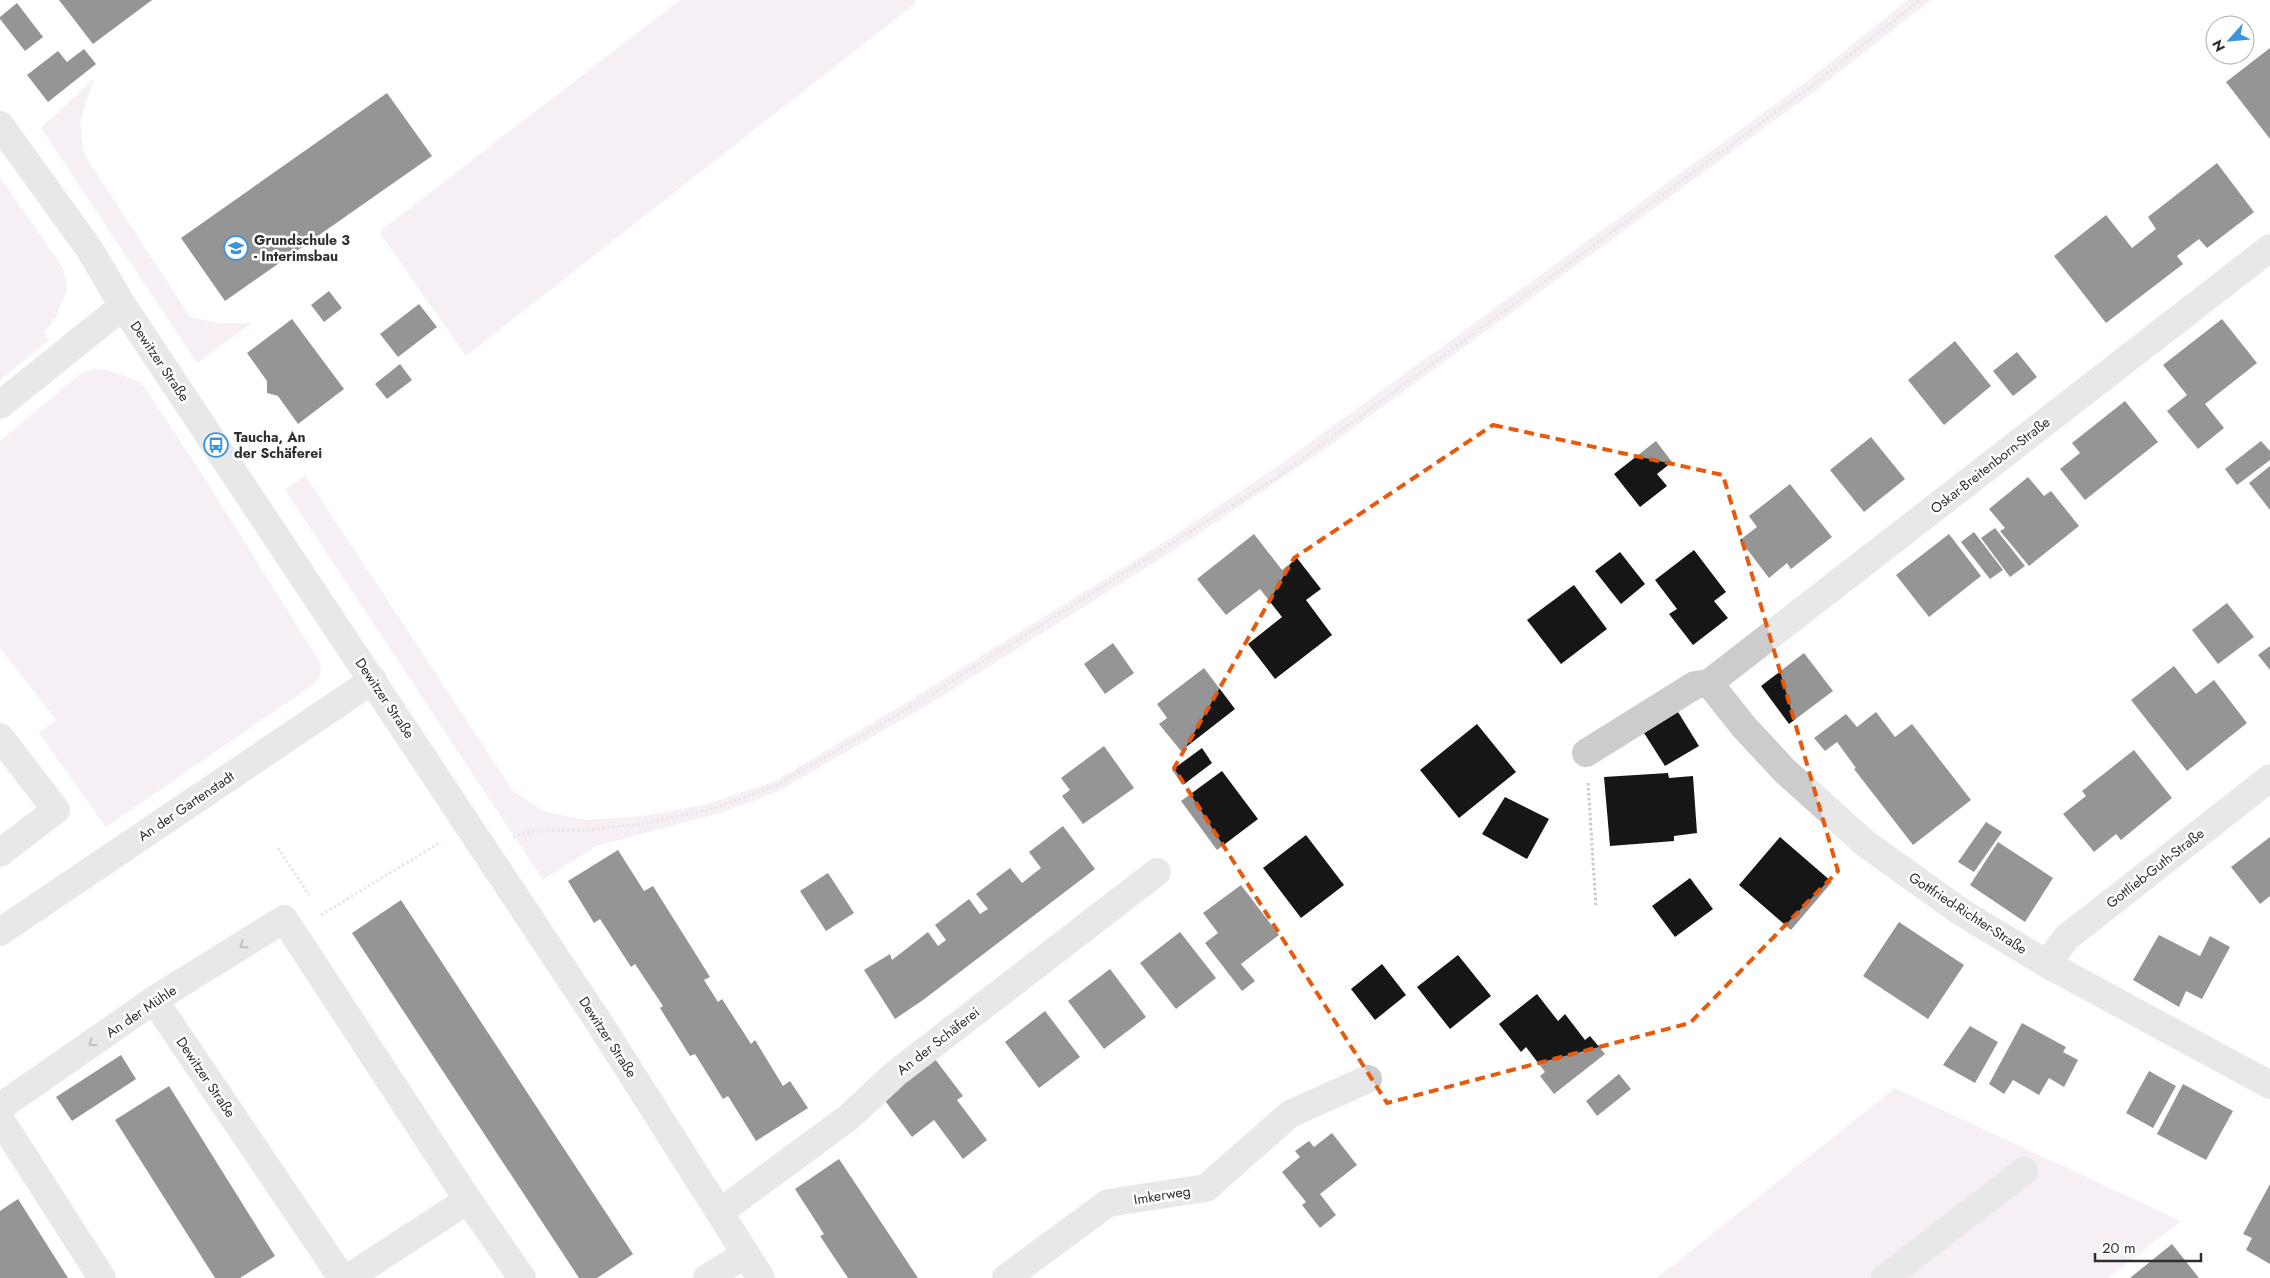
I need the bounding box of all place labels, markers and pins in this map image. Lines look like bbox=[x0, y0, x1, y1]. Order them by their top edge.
place label: Grundschule 3 - Interimsbau bbox=[254, 230, 350, 266]
school or university icon: Grundschule 3 - Interimsbau bbox=[223, 235, 249, 261]
place label: Taucha, An der Schäferei bbox=[234, 427, 322, 463]
bus stop icon: Taucha, An der Schäferei bbox=[203, 432, 229, 458]

